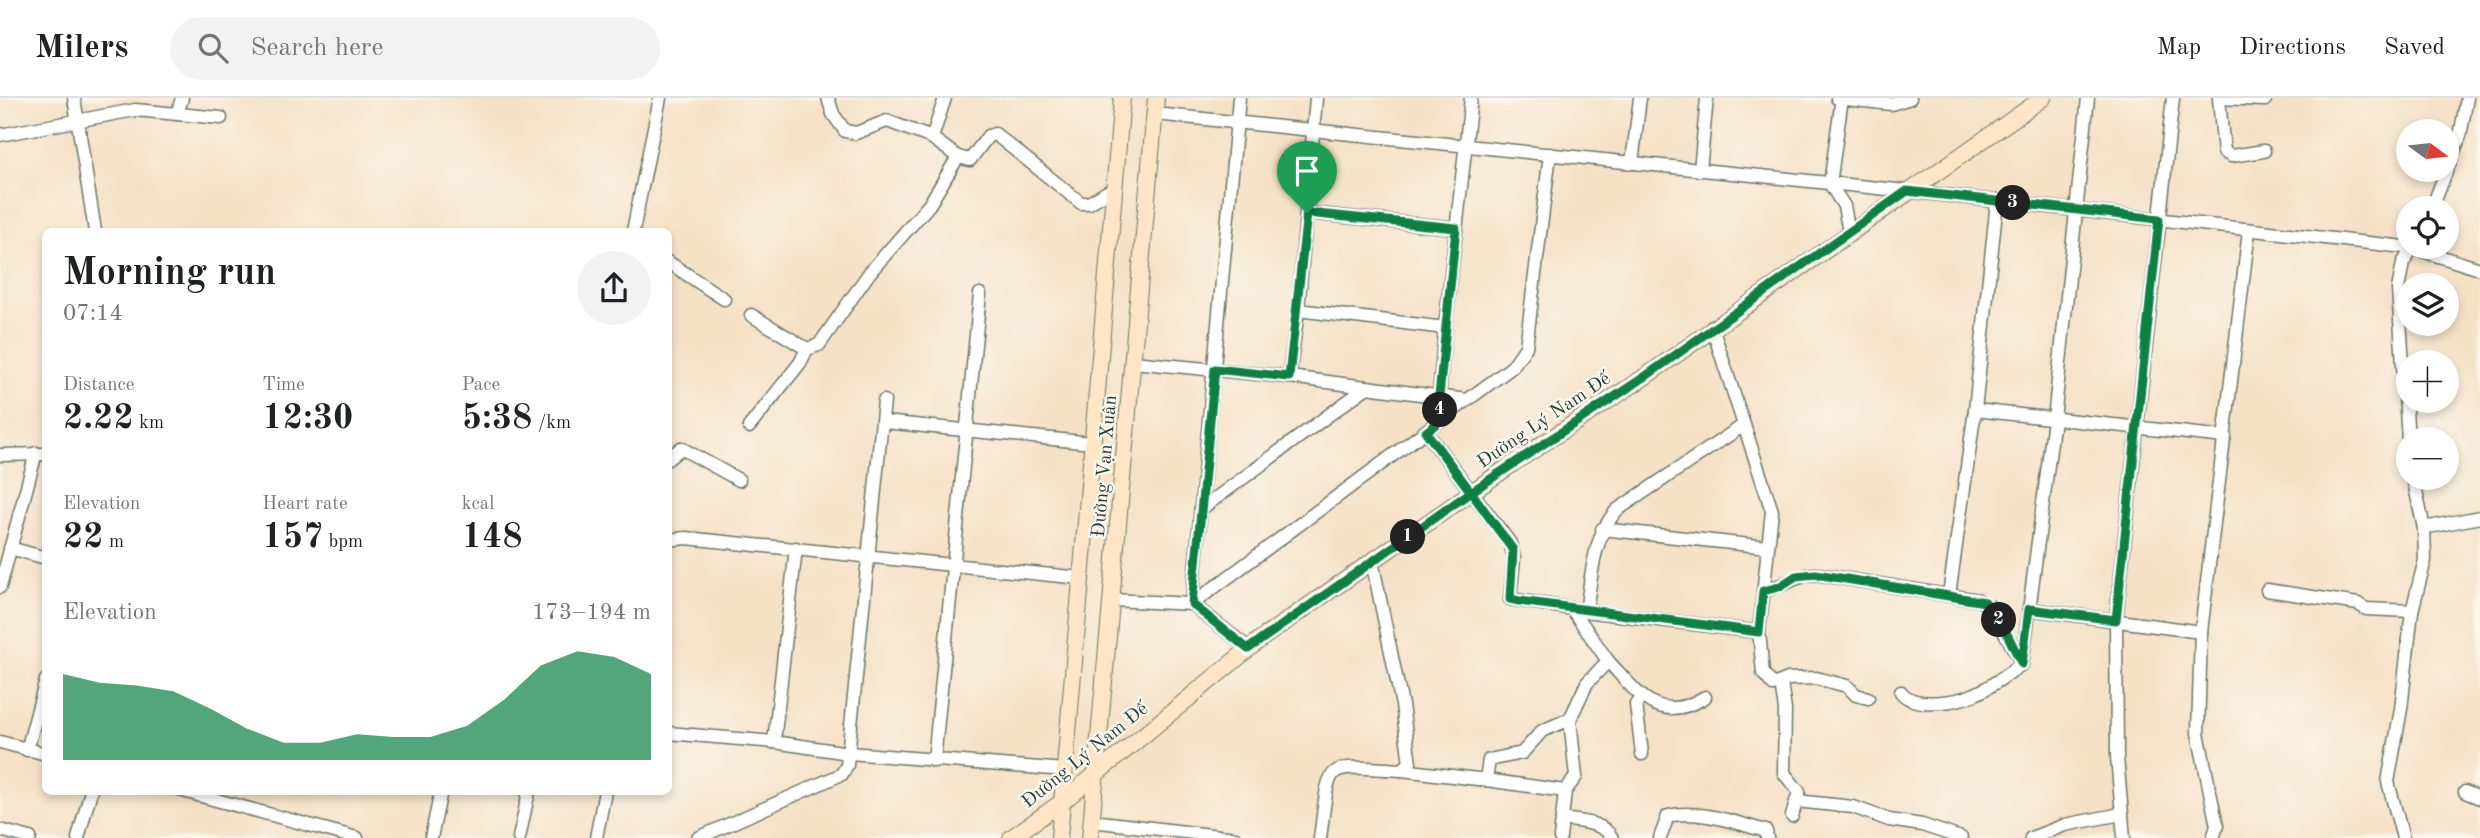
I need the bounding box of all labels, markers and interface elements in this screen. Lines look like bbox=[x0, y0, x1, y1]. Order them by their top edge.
search box bbox=[170, 17, 660, 80]
icon: search bbox=[194, 29, 232, 67]
text: Milers bbox=[35, 32, 128, 65]
text: Search here bbox=[250, 35, 383, 61]
text: Map bbox=[2157, 36, 2201, 60]
text: Directions bbox=[2239, 36, 2346, 60]
text: Saved bbox=[2384, 36, 2445, 60]
north arrow bbox=[2396, 119, 2459, 182]
map controls bbox=[2396, 119, 2459, 490]
pin bbox=[1277, 141, 1337, 213]
icon: arrive bbox=[1288, 152, 1326, 190]
pin: 3 bbox=[1996, 186, 2030, 220]
text: 3 bbox=[2007, 193, 2018, 212]
button: locate bbox=[2396, 196, 2459, 259]
button: share bbox=[577, 251, 651, 325]
text: Morning run bbox=[63, 255, 276, 293]
button: layers bbox=[2396, 273, 2459, 336]
text: 07:14 bbox=[63, 302, 123, 325]
button: + bbox=[2396, 350, 2459, 413]
street label: Đường Lý Nam Đế bbox=[1474, 368, 1615, 473]
text: Distance bbox=[63, 376, 135, 395]
text: Time bbox=[262, 376, 305, 395]
text: Pace bbox=[462, 376, 500, 395]
pin: 4 bbox=[1422, 392, 1458, 428]
street label: Đường Vạn Xuân bbox=[1090, 394, 1121, 538]
text: 4 bbox=[1434, 400, 1445, 419]
text: 2.22 bbox=[63, 401, 134, 436]
text: 12:30 bbox=[262, 401, 353, 436]
text: 5:38 bbox=[462, 401, 532, 436]
text: km bbox=[134, 414, 164, 433]
text: /km bbox=[532, 414, 571, 433]
button: − bbox=[2396, 427, 2459, 490]
text: Elevation bbox=[63, 495, 140, 514]
text: Heart rate bbox=[262, 495, 348, 514]
text: kcal bbox=[462, 495, 494, 514]
text: 22 bbox=[63, 520, 104, 555]
text: 157 bbox=[262, 520, 323, 555]
text: 148 bbox=[462, 520, 523, 555]
pin: 1 bbox=[1390, 520, 1426, 555]
text: 1 bbox=[1402, 527, 1413, 546]
text: m bbox=[104, 533, 124, 552]
text: bpm bbox=[323, 533, 363, 552]
text: Elevation bbox=[63, 601, 157, 624]
text: 173–194 m bbox=[532, 601, 651, 624]
pin: 2 bbox=[1982, 602, 2016, 638]
text: 2 bbox=[1993, 610, 2004, 629]
street label: Đường Lý Nam Đế bbox=[1018, 698, 1153, 812]

